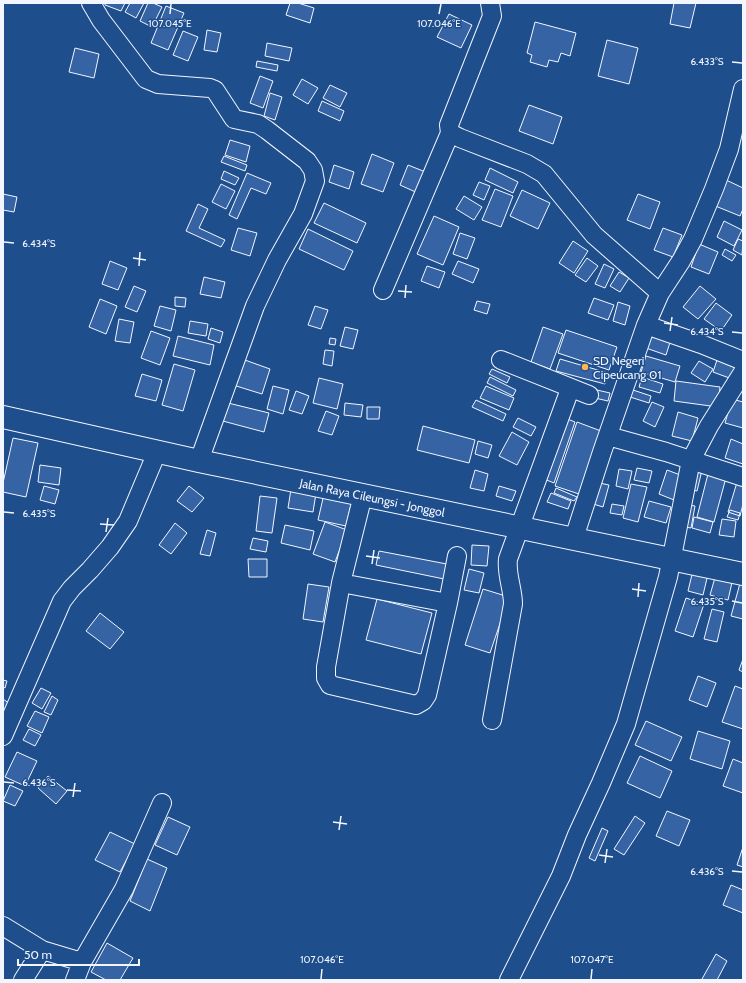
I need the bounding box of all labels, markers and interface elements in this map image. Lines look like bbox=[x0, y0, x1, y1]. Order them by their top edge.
text: 107.045°E bbox=[148, 17, 192, 30]
text: 107.046°E bbox=[417, 17, 461, 30]
text: 6.433°S bbox=[690, 55, 724, 68]
text: 6.434°S bbox=[22, 237, 56, 250]
text: 6.434°S bbox=[690, 325, 724, 338]
place label: SD Negeri Cipeucang 01 bbox=[593, 353, 661, 382]
marker: SD Negeri Cipeucang 01 bbox=[580, 362, 590, 372]
street label: Jalan Raya Cileungsi - Jonggol bbox=[298, 474, 446, 519]
text: 6.435°S bbox=[22, 507, 56, 520]
text: 6.435°S bbox=[690, 595, 724, 608]
text: 6.436°S bbox=[22, 776, 56, 789]
text: 6.436°S bbox=[690, 865, 724, 878]
scale bar bbox=[18, 941, 139, 967]
text: 50 m bbox=[24, 947, 52, 962]
text: 107.046°E bbox=[300, 953, 344, 966]
text: 107.047°E bbox=[571, 953, 614, 966]

